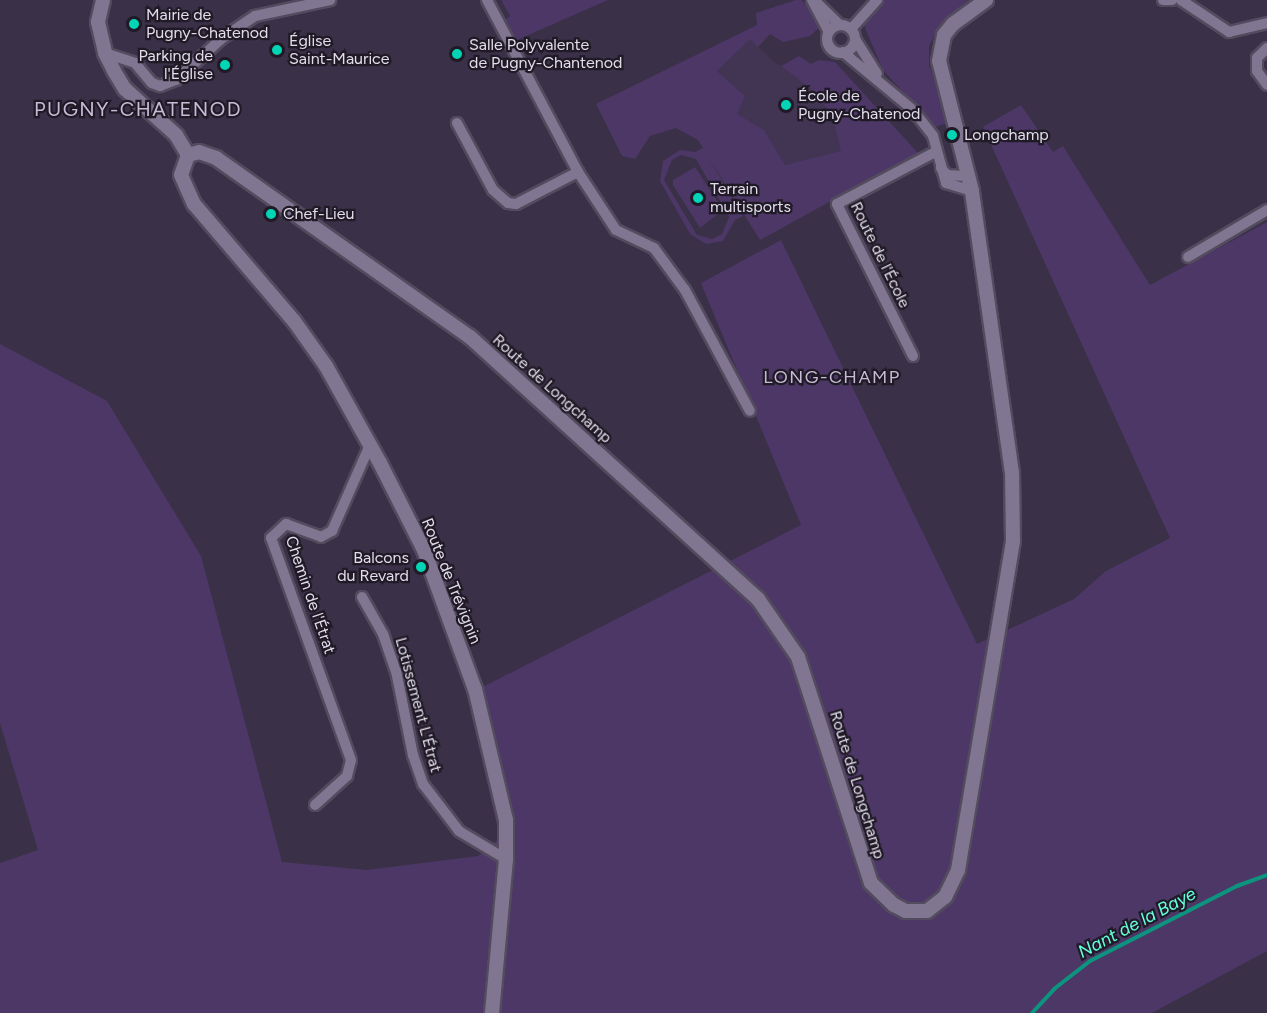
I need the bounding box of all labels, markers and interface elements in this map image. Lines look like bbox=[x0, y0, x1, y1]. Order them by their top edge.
place label: Mairie de Pugny-Chatenod bbox=[146, 5, 268, 43]
marker: Mairie de Pugny-Chatenod bbox=[127, 17, 141, 31]
place label: Église Saint-Maurice bbox=[289, 31, 389, 69]
place label: Salle Polyvalente de Pugny-Chantenod bbox=[469, 35, 622, 73]
marker: Église Saint-Maurice bbox=[270, 43, 284, 57]
place label: Parking de l'Église bbox=[138, 46, 213, 84]
marker: Salle Polyvalente de Pugny-Chantenod bbox=[450, 47, 464, 61]
marker: Parking de l'Église bbox=[218, 58, 232, 72]
place label: École de Pugny-Chatenod bbox=[798, 86, 920, 124]
district label: PUGNY-CHATENOD bbox=[34, 97, 242, 121]
marker: École de Pugny-Chatenod bbox=[779, 98, 793, 112]
place label: Longchamp bbox=[964, 125, 1049, 145]
marker: Longchamp bbox=[945, 128, 959, 142]
place label: Terrain multisports bbox=[710, 179, 791, 217]
marker: Terrain multisports bbox=[691, 191, 705, 205]
street label: Route de l'École bbox=[846, 199, 914, 311]
place label: Chef-Lieu bbox=[283, 204, 354, 224]
marker: Chef-Lieu bbox=[264, 207, 278, 221]
street label: Route de Longchamp bbox=[488, 330, 616, 448]
district label: LONG-CHAMP bbox=[763, 366, 901, 388]
street label: Route de Trévignin bbox=[417, 515, 485, 647]
street label: Chemin de l'Étrat bbox=[281, 534, 339, 656]
place label: Balcons du Revard bbox=[337, 548, 409, 586]
marker: Balcons du Revard bbox=[414, 560, 428, 574]
street label: Lotissement L'Étrat bbox=[391, 635, 445, 775]
street label: Route de Longchamp bbox=[825, 709, 889, 861]
water label: Nant de la Baye bbox=[1074, 883, 1200, 963]

